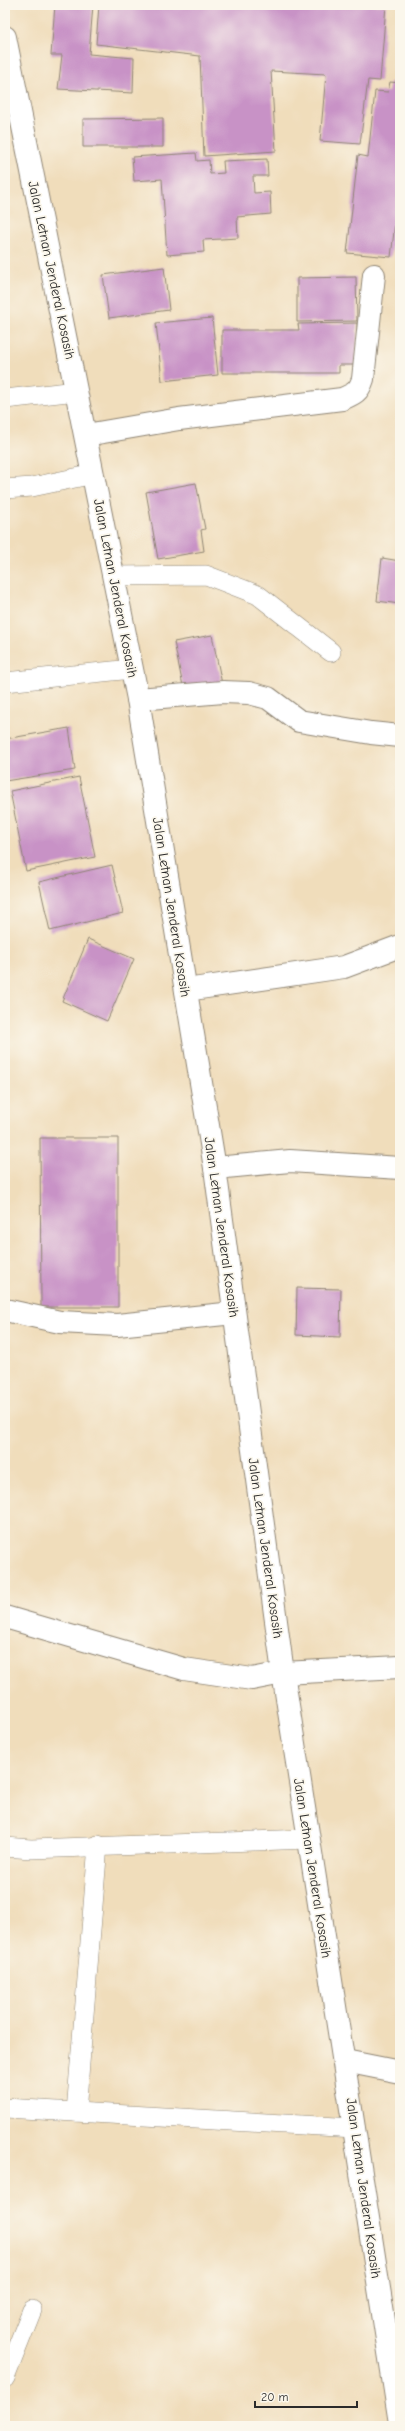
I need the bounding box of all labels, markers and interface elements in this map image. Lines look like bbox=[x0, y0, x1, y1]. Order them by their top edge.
street label: Jalan Letnan Jenderal Kosasih bbox=[24, 179, 79, 361]
street label: Jalan Letnan Jenderal Kosasih bbox=[90, 497, 141, 679]
street label: Jalan Letnan Jenderal Kosasih bbox=[149, 816, 194, 998]
street label: Jalan Letnan Jenderal Kosasih bbox=[200, 1136, 243, 1318]
street label: Jalan Letnan Jenderal Kosasih bbox=[244, 1457, 287, 1639]
street label: Jalan Letnan Jenderal Kosasih bbox=[290, 1777, 335, 1959]
street label: Jalan Letnan Jenderal Kosasih bbox=[342, 2097, 385, 2279]
scale bar bbox=[255, 2383, 357, 2409]
text: 20 m bbox=[261, 2390, 289, 2404]

